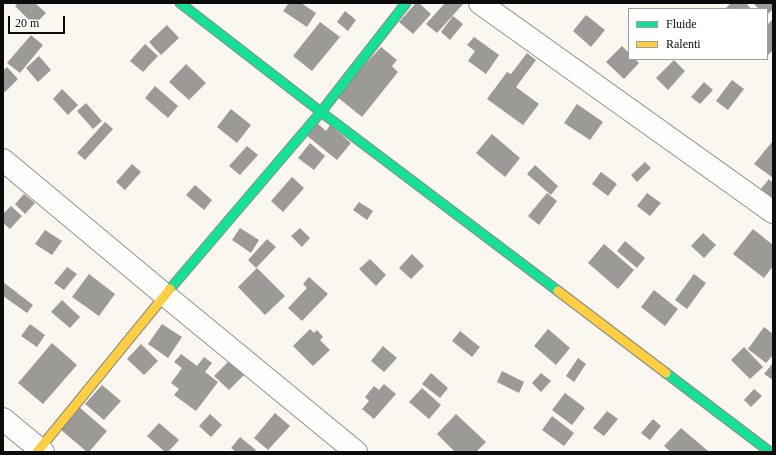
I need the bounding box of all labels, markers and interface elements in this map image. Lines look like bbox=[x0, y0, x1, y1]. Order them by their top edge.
scale bar bbox=[10, 8, 67, 34]
legend bbox=[628, 8, 768, 60]
text: 20 m bbox=[15, 16, 39, 30]
text: Fluide bbox=[666, 17, 697, 31]
text: Ralenti bbox=[666, 37, 701, 51]

